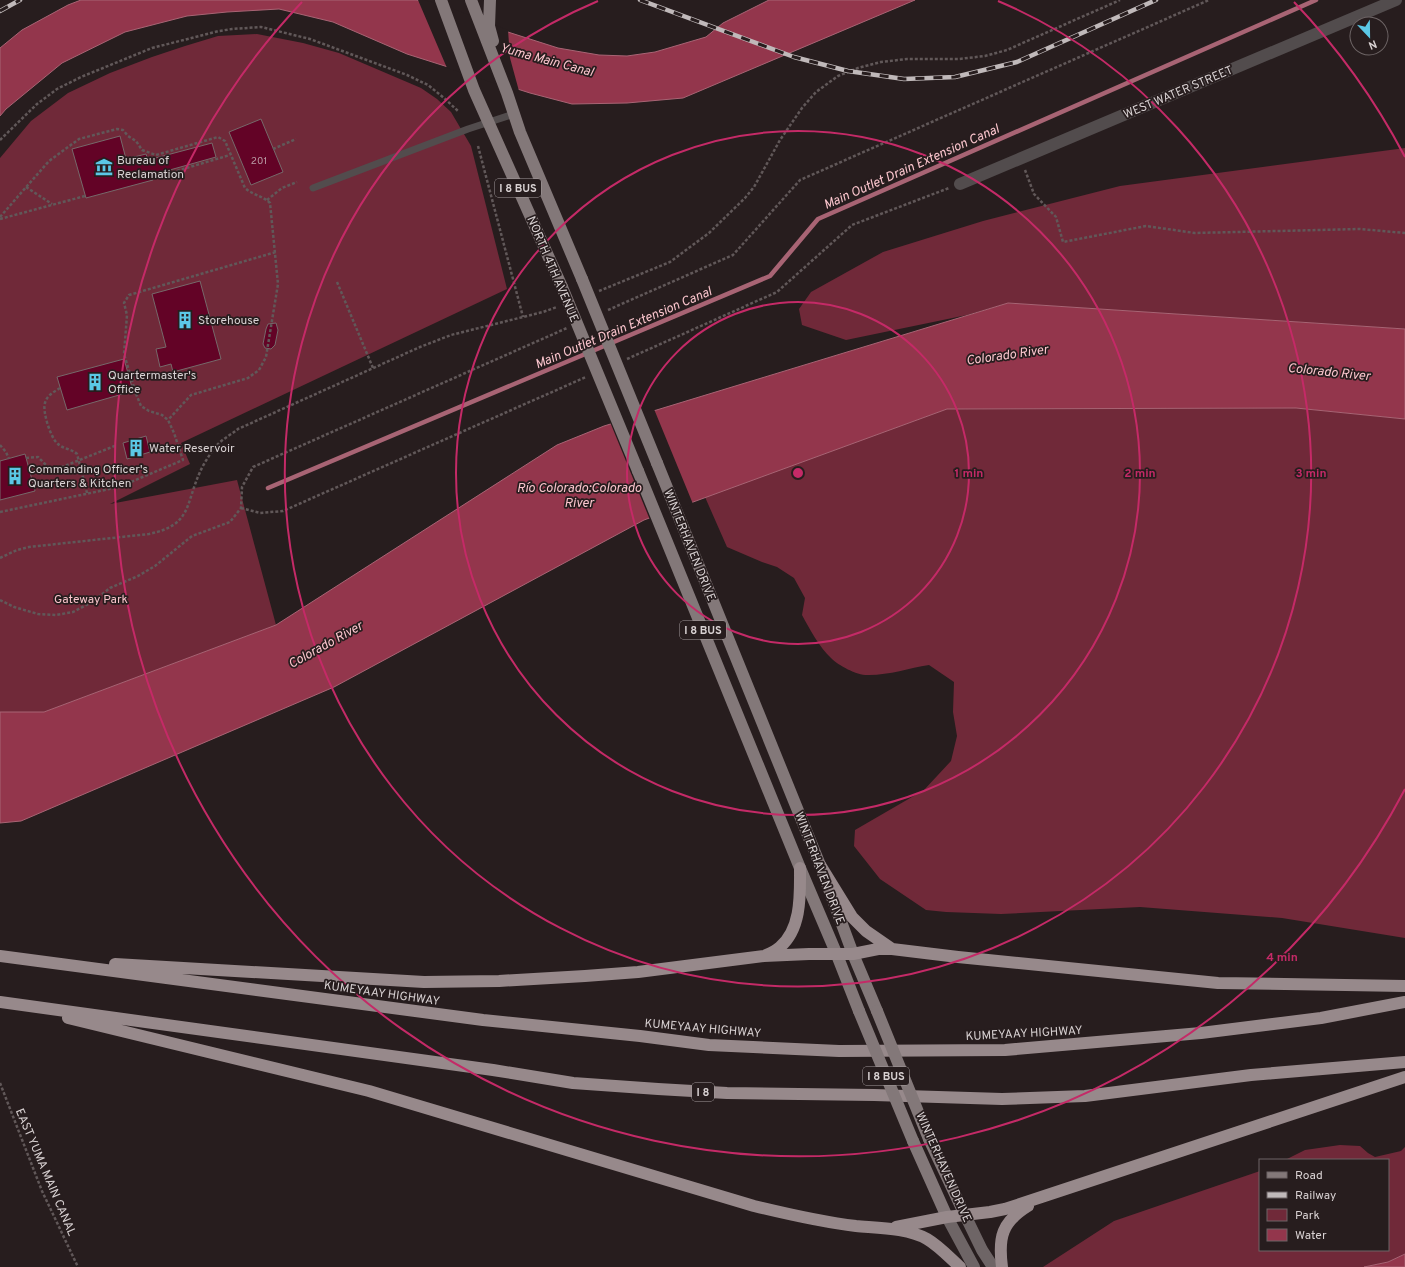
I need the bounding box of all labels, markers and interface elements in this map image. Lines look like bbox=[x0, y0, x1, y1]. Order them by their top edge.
north arrow bbox=[1349, 16, 1389, 56]
text: N bbox=[1366, 36, 1379, 52]
water label: Yuma Main Canal bbox=[498, 41, 596, 81]
street label: WEST WATER STREET bbox=[1121, 63, 1236, 123]
water label: Main Outlet Drain Extension Canal bbox=[822, 121, 1003, 214]
place label: Bureau of Reclamation bbox=[117, 153, 184, 183]
house number: 201 bbox=[251, 155, 267, 168]
museum icon: Bureau of Reclamation bbox=[94, 157, 114, 177]
road number: I 8 BUS bbox=[495, 179, 541, 197]
street label: NORTH 4TH AVENUE bbox=[523, 214, 582, 325]
water label: Main Outlet Drain Extension Canal bbox=[533, 284, 715, 373]
building icon: Storehouse bbox=[175, 310, 195, 330]
place label: Storehouse bbox=[198, 313, 259, 329]
water label: Colorado River bbox=[965, 342, 1050, 370]
water label: Colorado River bbox=[1287, 361, 1372, 385]
place label: Quartermaster's Office bbox=[108, 368, 196, 398]
building icon: Quartermaster's Office bbox=[85, 372, 105, 392]
building icon: Water Reservoir bbox=[126, 438, 146, 458]
place label: Water Reservoir bbox=[149, 441, 235, 457]
place label: Commanding Officer's Quarters & Kitchen bbox=[28, 462, 148, 492]
building icon: Commanding Officer's Quarters & Kitchen bbox=[5, 466, 25, 486]
centre of rings bbox=[791, 466, 805, 480]
text: 1 min bbox=[955, 466, 983, 482]
text: 2 min bbox=[1124, 466, 1156, 482]
text: 3 min bbox=[1295, 466, 1327, 482]
water label: Río Colorado;Colorado River bbox=[517, 481, 641, 512]
street label: WINTERHAVEN DRIVE bbox=[659, 487, 719, 604]
park label: Gateway Park bbox=[54, 592, 128, 608]
water label: Colorado River bbox=[286, 618, 367, 673]
road number: I 8 BUS bbox=[680, 621, 726, 639]
street label: WINTERHAVEN DRIVE bbox=[790, 810, 848, 927]
text: 4 min bbox=[1266, 950, 1298, 966]
street label: KUMEYAAY HIGHWAY bbox=[323, 978, 441, 1010]
street label: KUMEYAAY HIGHWAY bbox=[644, 1016, 762, 1042]
street label: KUMEYAAY HIGHWAY bbox=[965, 1023, 1083, 1045]
road number: I 8 BUS bbox=[863, 1067, 909, 1085]
road number: I 8 bbox=[692, 1083, 714, 1101]
street label: EAST YUMA MAIN CANAL bbox=[11, 1106, 79, 1239]
street label: WINTERHAVEN DRIVE bbox=[912, 1110, 975, 1225]
legend bbox=[1259, 1159, 1389, 1251]
text: Road bbox=[1295, 1168, 1323, 1184]
text: Railway bbox=[1295, 1188, 1336, 1204]
text: Park bbox=[1295, 1208, 1320, 1224]
text: Water bbox=[1295, 1228, 1327, 1244]

